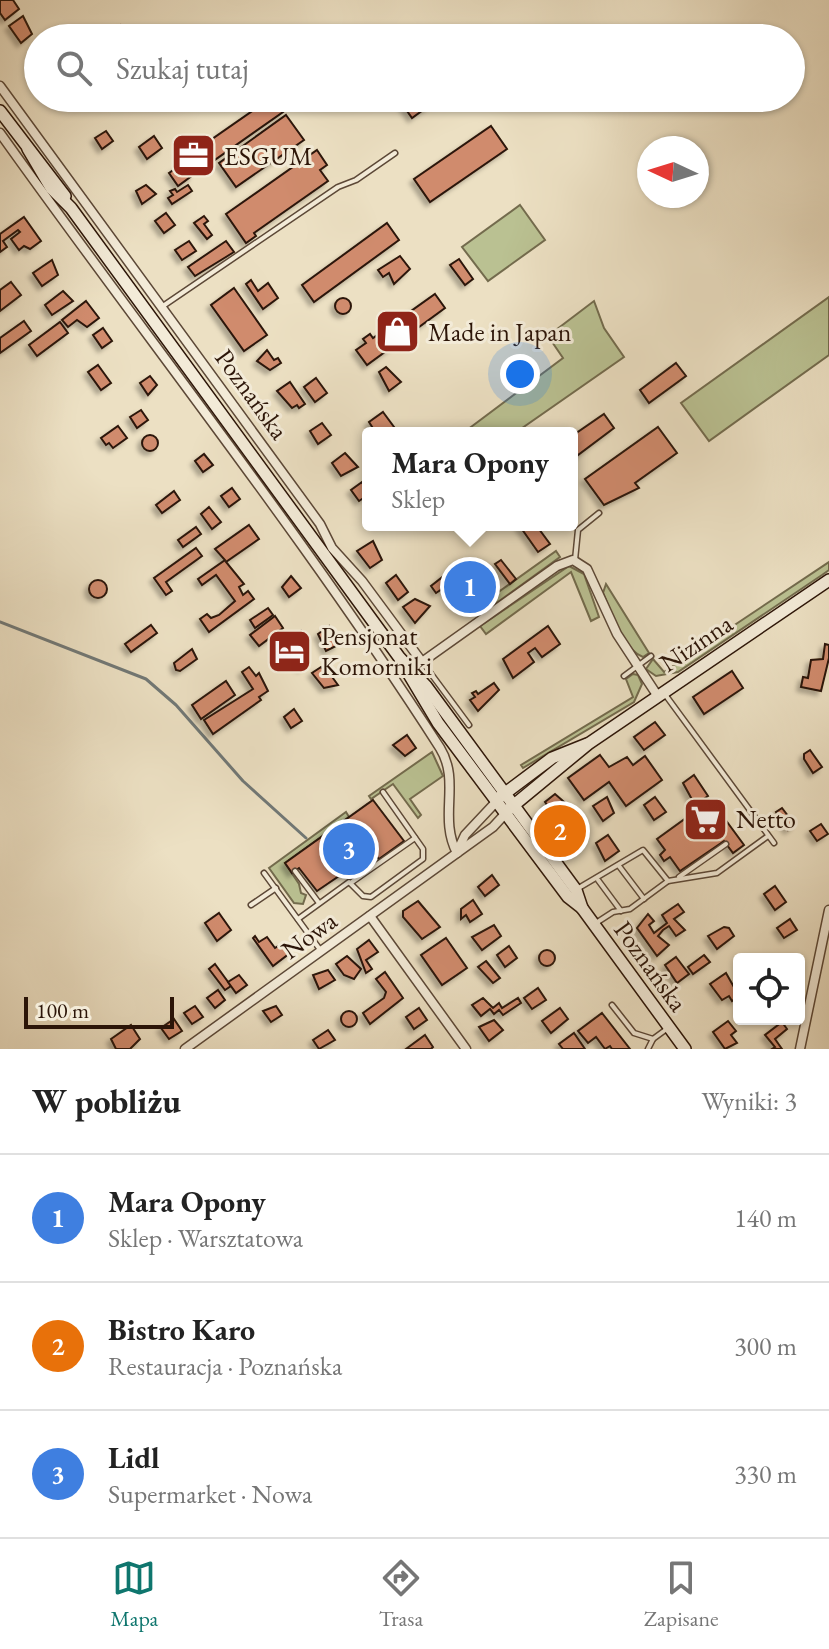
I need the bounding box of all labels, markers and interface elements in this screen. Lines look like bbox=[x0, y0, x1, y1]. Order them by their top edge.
search box bbox=[24, 24, 805, 112]
icon: search bbox=[52, 46, 96, 90]
text: Szukaj tutaj bbox=[116, 49, 249, 88]
office icon: ESGUM bbox=[169, 132, 217, 180]
north arrow bbox=[637, 136, 709, 208]
place label: ESGUM bbox=[224, 139, 312, 173]
shop icon: Made in Japan bbox=[373, 308, 421, 356]
place label: Made in Japan bbox=[428, 315, 572, 349]
street label: Poznańska bbox=[208, 342, 297, 447]
your location bbox=[500, 354, 540, 394]
popup bbox=[362, 427, 578, 531]
text: Mara Opony bbox=[391, 443, 549, 482]
text: Sklep bbox=[391, 482, 445, 516]
pin: 1 bbox=[444, 557, 496, 617]
street label: Nizinna bbox=[653, 606, 740, 680]
place label: Pensjonat Komorniki bbox=[321, 619, 432, 683]
hotel icon: Pensjonat Komorniki bbox=[266, 627, 314, 675]
supermarket icon: Netto bbox=[681, 795, 729, 843]
pin: 2 bbox=[534, 801, 586, 861]
place label: Netto bbox=[736, 802, 796, 836]
pin: 3 bbox=[323, 819, 375, 879]
street label: Nowa bbox=[274, 903, 344, 967]
street label: Poznańska bbox=[607, 914, 696, 1019]
map controls bbox=[733, 953, 805, 1025]
button: locate bbox=[733, 953, 805, 1025]
scale bar bbox=[24, 993, 174, 1029]
text: 100 m bbox=[36, 996, 89, 1025]
text: W pobliżu bbox=[32, 1079, 181, 1123]
text: Wyniki: 3 bbox=[702, 1084, 797, 1118]
text: Mara Opony bbox=[108, 1182, 266, 1221]
text: 1 bbox=[51, 1201, 65, 1235]
text: 140 m bbox=[734, 1201, 797, 1235]
text: Sklep · Warsztatowa bbox=[108, 1221, 303, 1255]
text: Bistro Karo bbox=[108, 1310, 255, 1349]
text: 2 bbox=[51, 1329, 65, 1363]
text: 300 m bbox=[734, 1329, 797, 1363]
text: Restauracja · Poznańska bbox=[108, 1349, 342, 1383]
text: Lidl bbox=[108, 1438, 160, 1477]
text: 3 bbox=[51, 1457, 65, 1491]
text: 330 m bbox=[734, 1457, 797, 1491]
text: Supermarket · Nowa bbox=[108, 1477, 312, 1511]
tab: Mapa bbox=[110, 1556, 158, 1633]
tab: Trasa bbox=[379, 1556, 423, 1633]
tab: Zapisane bbox=[644, 1556, 719, 1633]

